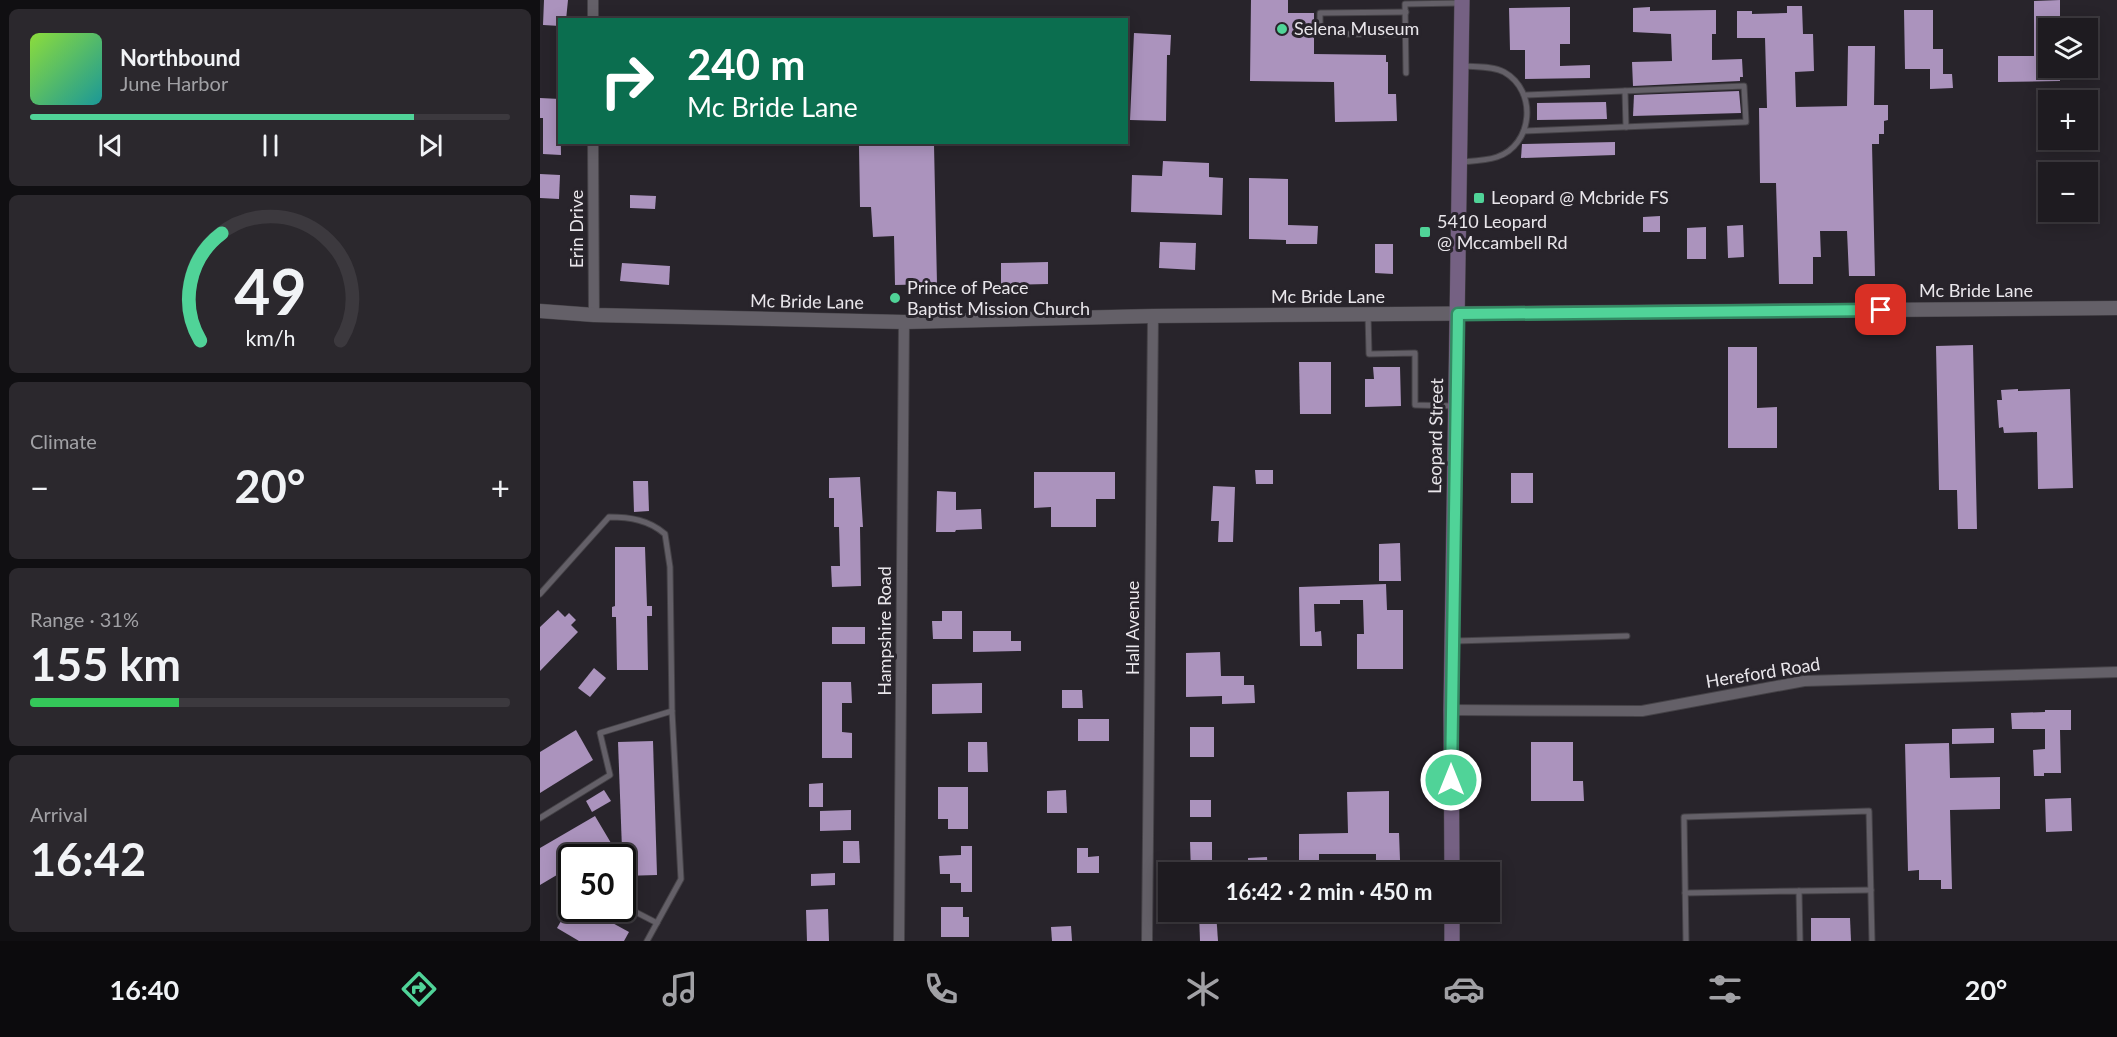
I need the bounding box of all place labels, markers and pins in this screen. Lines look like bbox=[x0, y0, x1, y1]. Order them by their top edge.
place label: Selena Museum bbox=[1294, 17, 1419, 39]
marker: Selena Museum bbox=[1275, 22, 1289, 36]
place label: Leopard @ Mcbride FS bbox=[1491, 186, 1669, 208]
marker: Leopard @ Mcbride FS bbox=[1472, 191, 1486, 205]
place label: 5410 Leopard @ Mccambell Rd bbox=[1437, 210, 1567, 253]
marker: 5410 Leopard @ Mccambell Rd bbox=[1418, 225, 1432, 239]
place label: Prince of Peace Baptist Mission Church bbox=[907, 276, 1090, 319]
pin bbox=[1855, 284, 1906, 335]
marker: Prince of Peace Baptist Mission Church bbox=[888, 291, 902, 305]

